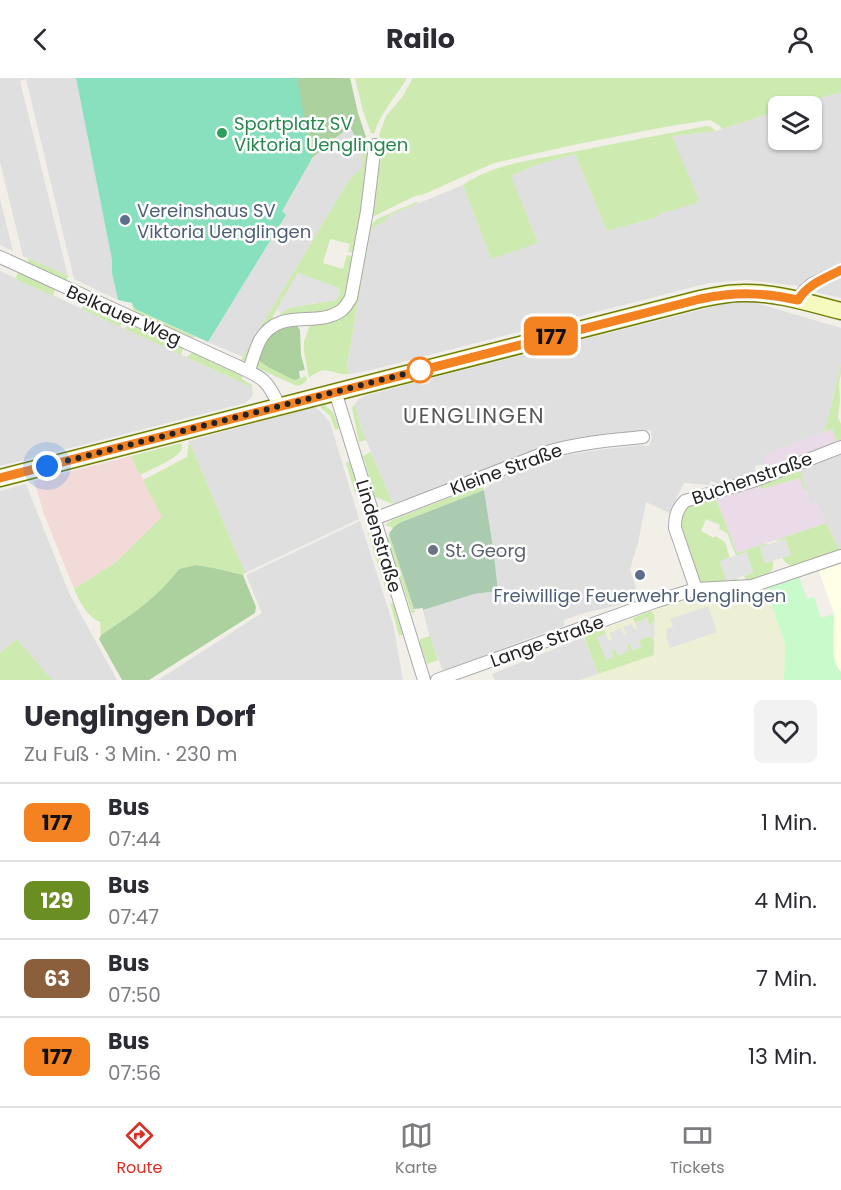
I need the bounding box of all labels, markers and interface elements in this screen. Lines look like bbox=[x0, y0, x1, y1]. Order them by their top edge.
text: Railo bbox=[386, 20, 455, 57]
icon: back bbox=[24, 23, 57, 56]
icon: person bbox=[784, 23, 817, 56]
map controls bbox=[768, 96, 822, 150]
button: layers bbox=[768, 96, 822, 150]
place label: Sportplatz SV Viktoria Uenglingen bbox=[234, 111, 408, 157]
marker: Sportplatz SV Viktoria Uenglingen bbox=[215, 126, 229, 140]
place label: Vereinshaus SV Viktoria Uenglingen bbox=[137, 198, 311, 244]
marker: Vereinshaus SV Viktoria Uenglingen bbox=[118, 213, 132, 227]
street label: Belkauer Weg bbox=[63, 279, 185, 351]
line badge: 177 bbox=[516, 316, 586, 356]
text: 177 bbox=[536, 322, 566, 351]
unlabelled marker bbox=[407, 357, 433, 383]
district label: UENGLINGEN bbox=[403, 401, 545, 430]
street label: Kleine Straße bbox=[446, 437, 566, 501]
street label: Buchenstraße bbox=[688, 446, 816, 510]
your location bbox=[32, 451, 62, 481]
street label: Lindenstraße bbox=[350, 476, 408, 596]
place label: St. Georg bbox=[445, 538, 526, 563]
marker: St. Georg bbox=[426, 543, 440, 557]
marker: Freiwillige Feuerwehr Uenglingen bbox=[633, 568, 647, 582]
place label: Freiwillige Feuerwehr Uenglingen bbox=[494, 583, 786, 608]
street label: Lange Straße bbox=[487, 609, 607, 673]
text: Uenglingen Dorf bbox=[24, 697, 256, 736]
button: heart bbox=[754, 700, 817, 763]
text: Zu Fuß · 3 Min. · 230 m bbox=[24, 740, 237, 768]
text: Bus bbox=[108, 792, 150, 823]
text: 1 Min. bbox=[761, 807, 817, 838]
text: 177 bbox=[42, 808, 72, 837]
text: 07:44 bbox=[108, 825, 161, 853]
text: Bus bbox=[108, 870, 150, 901]
text: 4 Min. bbox=[754, 885, 817, 916]
text: 129 bbox=[41, 886, 73, 915]
text: 07:47 bbox=[108, 903, 159, 931]
text: Bus bbox=[108, 948, 150, 979]
text: 7 Min. bbox=[756, 963, 817, 994]
text: 63 bbox=[44, 964, 70, 993]
text: 07:50 bbox=[108, 981, 161, 1009]
text: Bus bbox=[108, 1026, 150, 1057]
text: 13 Min. bbox=[748, 1041, 817, 1072]
text: 177 bbox=[42, 1042, 72, 1071]
text: 07:56 bbox=[108, 1059, 161, 1087]
tab: Route bbox=[116, 1119, 162, 1180]
tab: Karte bbox=[395, 1119, 437, 1180]
tab: Tickets bbox=[670, 1119, 725, 1180]

